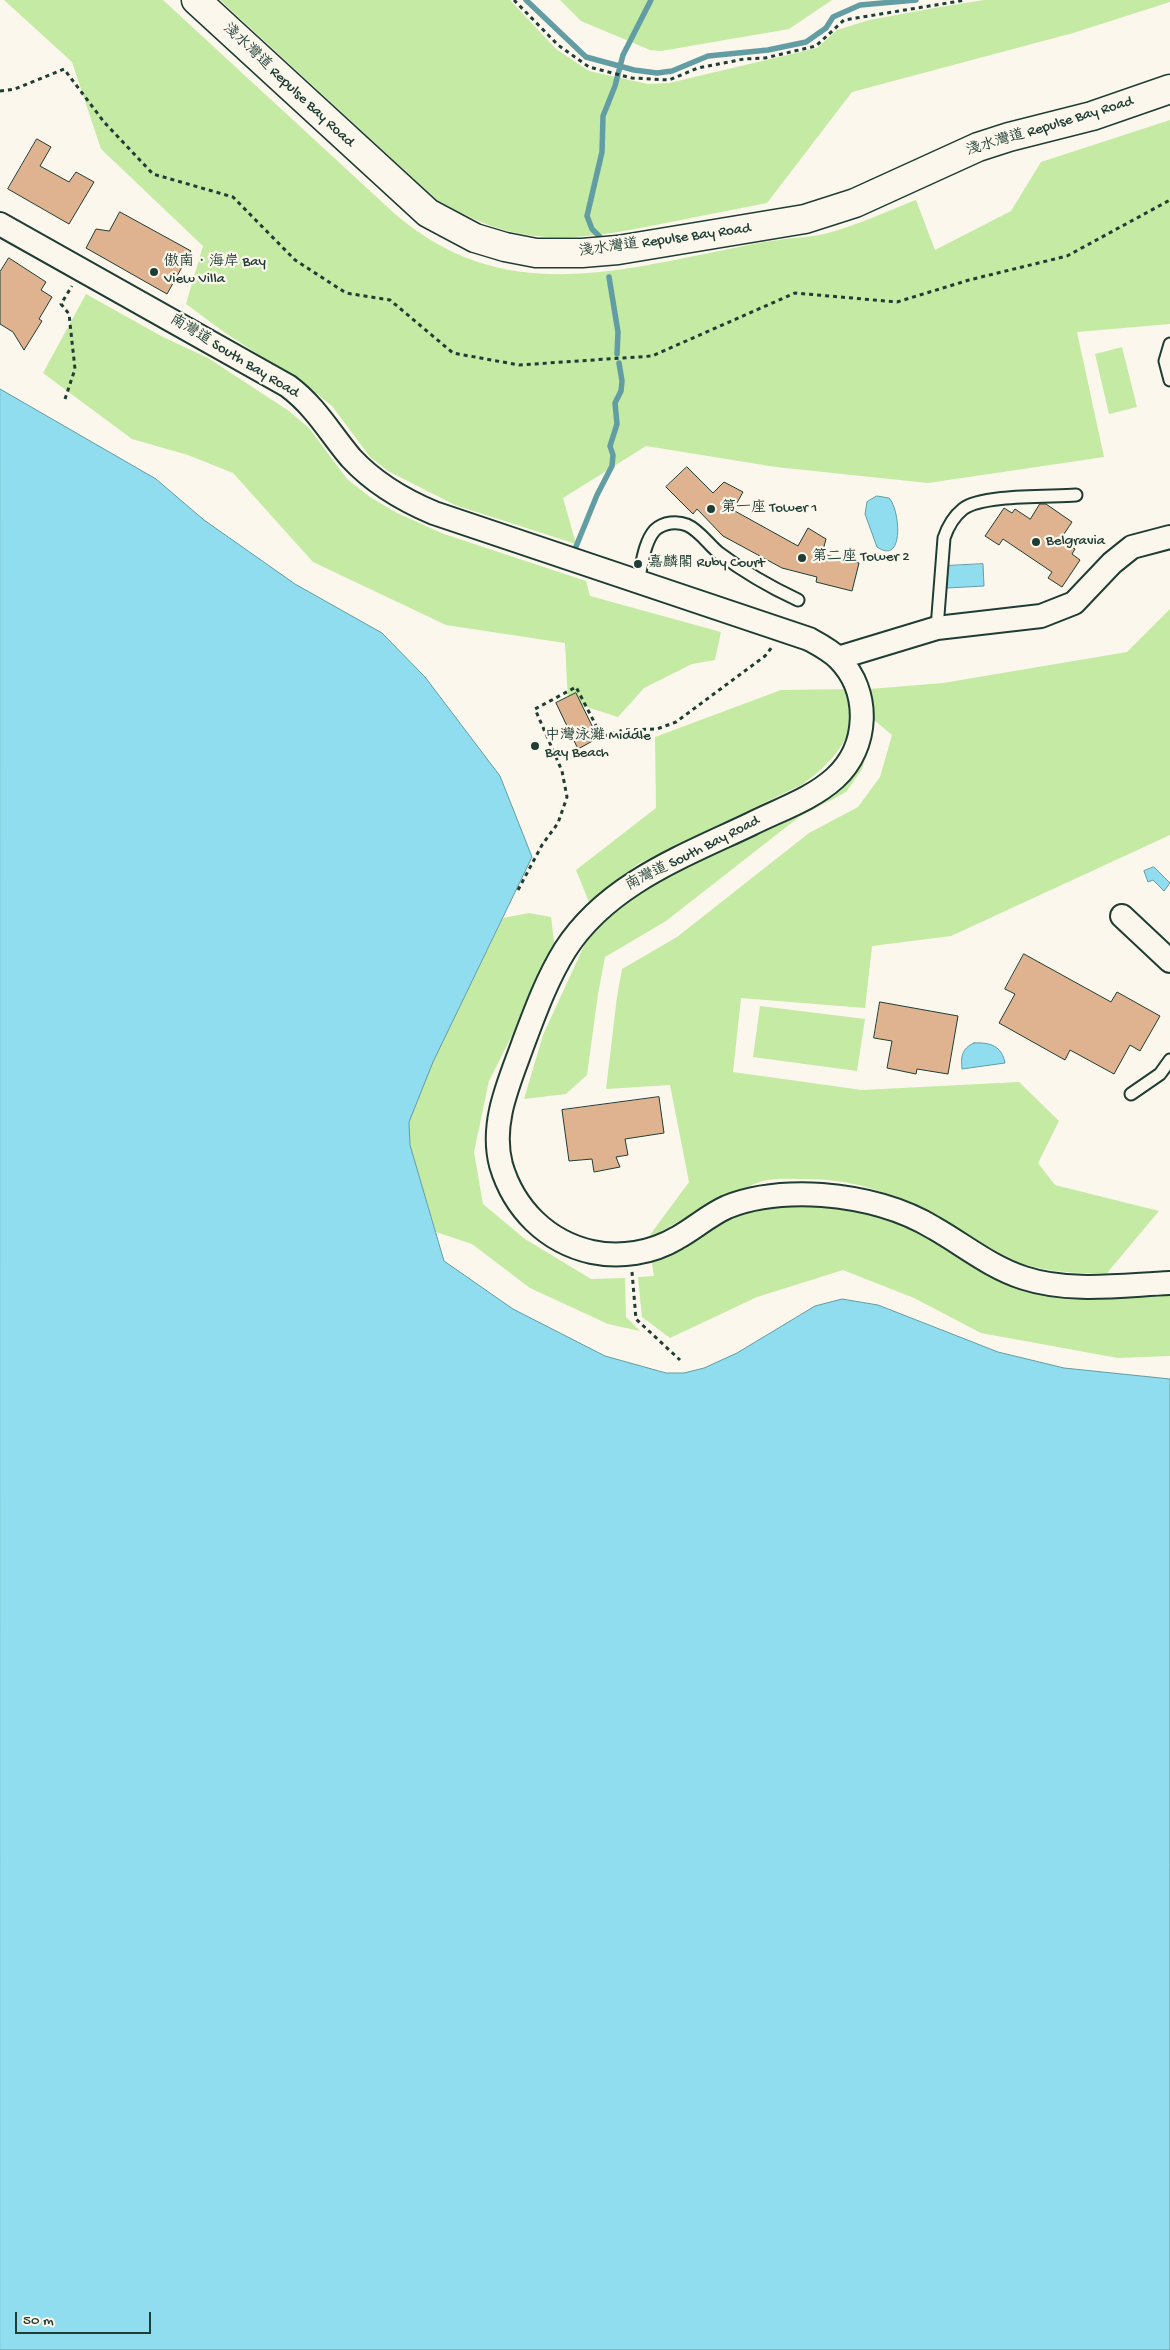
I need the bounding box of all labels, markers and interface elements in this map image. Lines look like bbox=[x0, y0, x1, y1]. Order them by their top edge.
street label: 淺水灣道 Repulse Bay Road bbox=[218, 20, 358, 152]
street label: 淺水灣道 Repulse Bay Road bbox=[964, 93, 1136, 161]
street label: 淺水灣道 Repulse Bay Road bbox=[578, 220, 752, 262]
place label: 傲南．海岸 Bay View Villa bbox=[164, 254, 266, 289]
marker: 傲南．海岸 Bay View Villa bbox=[148, 266, 160, 278]
street label: 南灣道 South Bay Road bbox=[166, 311, 302, 403]
place label: 第一座 Tower 1 bbox=[721, 500, 817, 518]
marker: 第一座 Tower 1 bbox=[705, 503, 717, 515]
place label: Belgravia bbox=[1046, 533, 1105, 551]
marker: Belgravia bbox=[1030, 536, 1042, 548]
place label: 第二座 Tower 2 bbox=[812, 549, 910, 567]
marker: 第二座 Tower 2 bbox=[796, 552, 808, 564]
place label: 嘉麟閣 Ruby Court bbox=[648, 555, 765, 573]
marker: 嘉麟閣 Ruby Court bbox=[632, 558, 644, 570]
place label: 中灣泳灘 Middle Bay Beach bbox=[545, 728, 651, 763]
marker: 中灣泳灘 Middle Bay Beach bbox=[529, 740, 541, 752]
street label: 南灣道 South Bay Road bbox=[623, 812, 763, 896]
scale bar bbox=[18, 2302, 154, 2334]
text: 50 m bbox=[23, 2312, 54, 2330]

